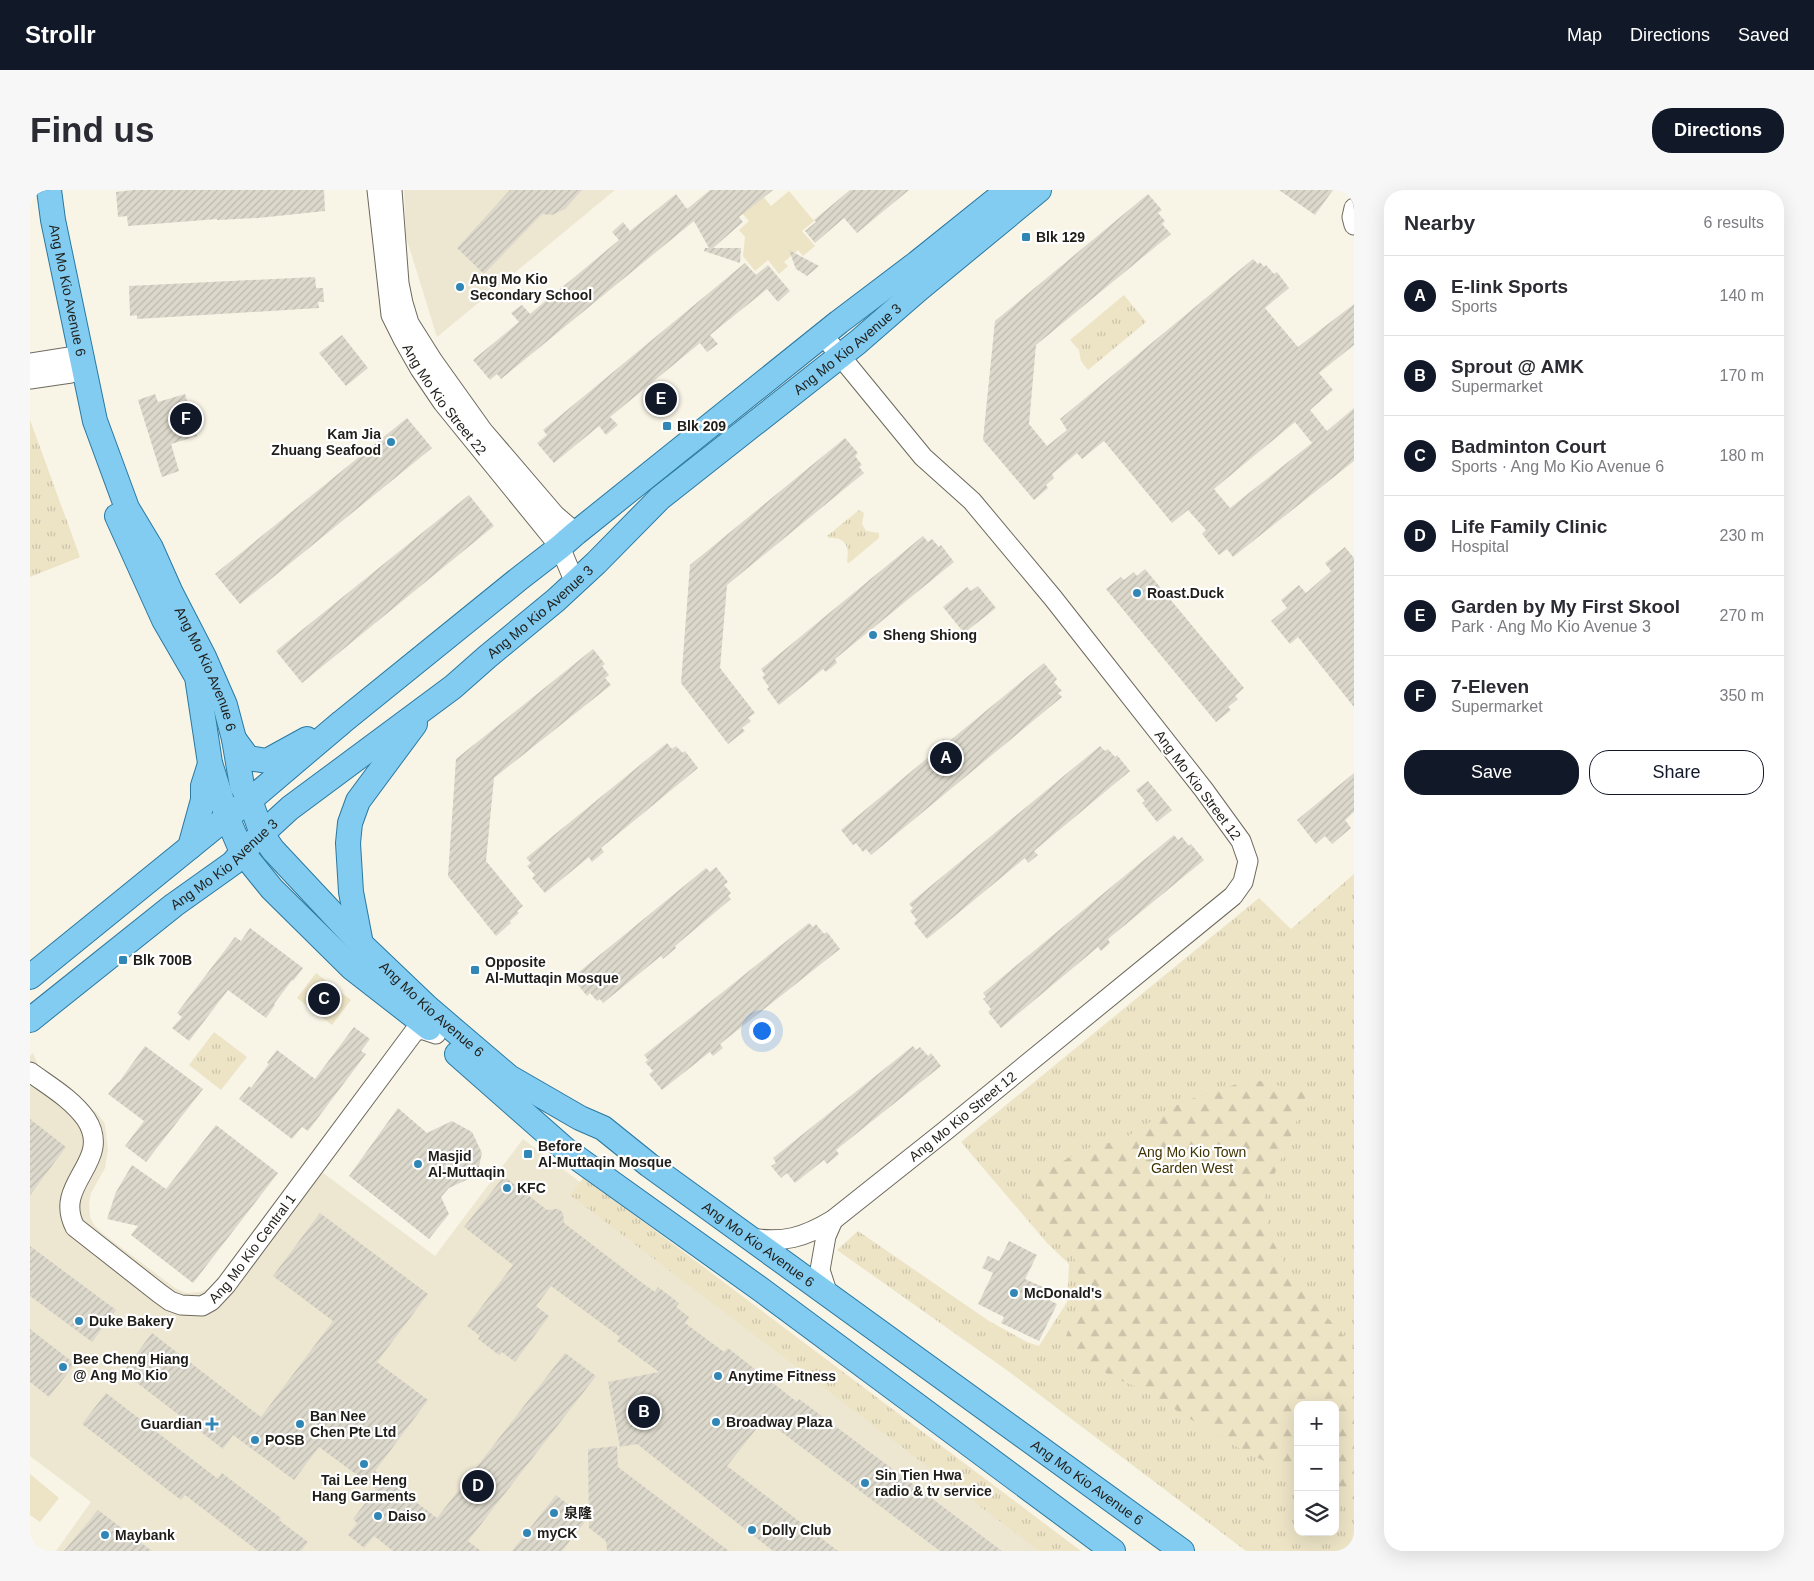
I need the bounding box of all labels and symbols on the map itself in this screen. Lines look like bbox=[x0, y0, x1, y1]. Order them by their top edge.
street label: Ang Mo Kio Avenue 6 bbox=[46, 223, 89, 358]
place label: Blk 129 bbox=[1036, 229, 1085, 245]
marker: Blk 129 bbox=[1020, 231, 1032, 243]
place label: Ang Mo Kio Secondary School bbox=[470, 271, 592, 303]
marker: Ang Mo Kio Secondary School bbox=[454, 281, 466, 293]
street label: Ang Mo Kio Avenue 3 bbox=[790, 300, 905, 398]
street label: Ang Mo Kio Street 22 bbox=[399, 341, 490, 458]
pin: E bbox=[645, 380, 677, 418]
pin: F bbox=[170, 400, 202, 438]
place label: Blk 209 bbox=[677, 418, 726, 434]
marker: Blk 209 bbox=[661, 420, 673, 432]
place label: Kam Jia Zhuang Seafood bbox=[271, 426, 381, 458]
marker: Kam Jia Zhuang Seafood bbox=[385, 436, 397, 448]
street label: Ang Mo Kio Avenue 3 bbox=[484, 562, 596, 662]
place label: Roast.Duck bbox=[1147, 585, 1224, 601]
marker: Roast.Duck bbox=[1131, 587, 1143, 599]
street label: Ang Mo Kio Avenue 6 bbox=[171, 604, 240, 733]
place label: Sheng Shiong bbox=[883, 627, 977, 643]
marker: Sheng Shiong bbox=[867, 629, 879, 641]
street label: Ang Mo Kio Street 12 bbox=[1152, 727, 1245, 843]
pin: A bbox=[930, 739, 962, 777]
street label: Ang Mo Kio Avenue 3 bbox=[167, 815, 281, 913]
place label: Blk 700B bbox=[133, 952, 192, 968]
marker: Blk 700B bbox=[117, 954, 129, 966]
place label: Opposite Al-Muttaqin Mosque bbox=[485, 954, 619, 986]
street label: Ang Mo Kio Avenue 6 bbox=[376, 958, 487, 1060]
marker: Opposite Al-Muttaqin Mosque bbox=[469, 964, 481, 976]
pin: C bbox=[308, 980, 340, 1018]
your location bbox=[749, 1018, 775, 1044]
street label: Ang Mo Kio Street 12 bbox=[906, 1068, 1020, 1165]
place label: Before Al-Muttaqin Mosque bbox=[538, 1138, 672, 1170]
park label: Ang Mo Kio Town Garden West bbox=[1138, 1144, 1246, 1176]
place label: Masjid Al-Muttaqin bbox=[428, 1148, 505, 1180]
marker: Before Al-Muttaqin Mosque bbox=[522, 1148, 534, 1160]
marker: Masjid Al-Muttaqin bbox=[412, 1158, 424, 1170]
place label: KFC bbox=[517, 1180, 546, 1196]
marker: KFC bbox=[501, 1182, 513, 1194]
street label: Ang Mo Kio Central 1 bbox=[205, 1191, 299, 1306]
street label: Ang Mo Kio Avenue 6 bbox=[699, 1198, 818, 1290]
place label: McDonald's bbox=[1024, 1285, 1102, 1301]
marker: McDonald's bbox=[1008, 1287, 1020, 1299]
place label: Duke Bakery bbox=[89, 1313, 174, 1329]
marker: Duke Bakery bbox=[73, 1315, 85, 1327]
place label: Bee Cheng Hiang @ Ang Mo Kio bbox=[73, 1351, 189, 1383]
marker: Bee Cheng Hiang @ Ang Mo Kio bbox=[57, 1361, 69, 1373]
place label: Anytime Fitness bbox=[728, 1368, 836, 1384]
marker: Anytime Fitness bbox=[712, 1370, 724, 1382]
pin: B bbox=[628, 1393, 660, 1431]
place label: Ban Nee Chen Pte Ltd bbox=[310, 1408, 396, 1440]
place label: Broadway Plaza bbox=[726, 1414, 833, 1430]
place label: Guardian bbox=[141, 1416, 202, 1432]
marker: Broadway Plaza bbox=[710, 1416, 722, 1428]
marker: Guardian bbox=[206, 1418, 218, 1430]
marker: Ban Nee Chen Pte Ltd bbox=[294, 1418, 306, 1430]
place label: POSB bbox=[265, 1432, 305, 1448]
marker: POSB bbox=[249, 1434, 261, 1446]
street label: Ang Mo Kio Avenue 6 bbox=[1028, 1436, 1147, 1528]
marker: Tai Lee Heng Hang Garments bbox=[358, 1458, 370, 1470]
pin: D bbox=[462, 1467, 494, 1505]
place label: Sin Tien Hwa radio & tv service bbox=[875, 1467, 992, 1499]
place label: Tai Lee Heng Hang Garments bbox=[312, 1472, 416, 1504]
marker: Sin Tien Hwa radio & tv service bbox=[859, 1477, 871, 1489]
place label: 泉隆 bbox=[564, 1505, 592, 1521]
marker: 泉隆 bbox=[548, 1507, 560, 1519]
place label: Daiso bbox=[388, 1508, 426, 1524]
marker: Daiso bbox=[372, 1510, 384, 1522]
place label: Dolly Club bbox=[762, 1522, 831, 1538]
marker: Dolly Club bbox=[746, 1524, 758, 1536]
place label: myCK bbox=[537, 1525, 577, 1541]
place label: Maybank bbox=[115, 1527, 175, 1543]
marker: myCK bbox=[521, 1527, 533, 1539]
marker: Maybank bbox=[99, 1529, 111, 1541]

